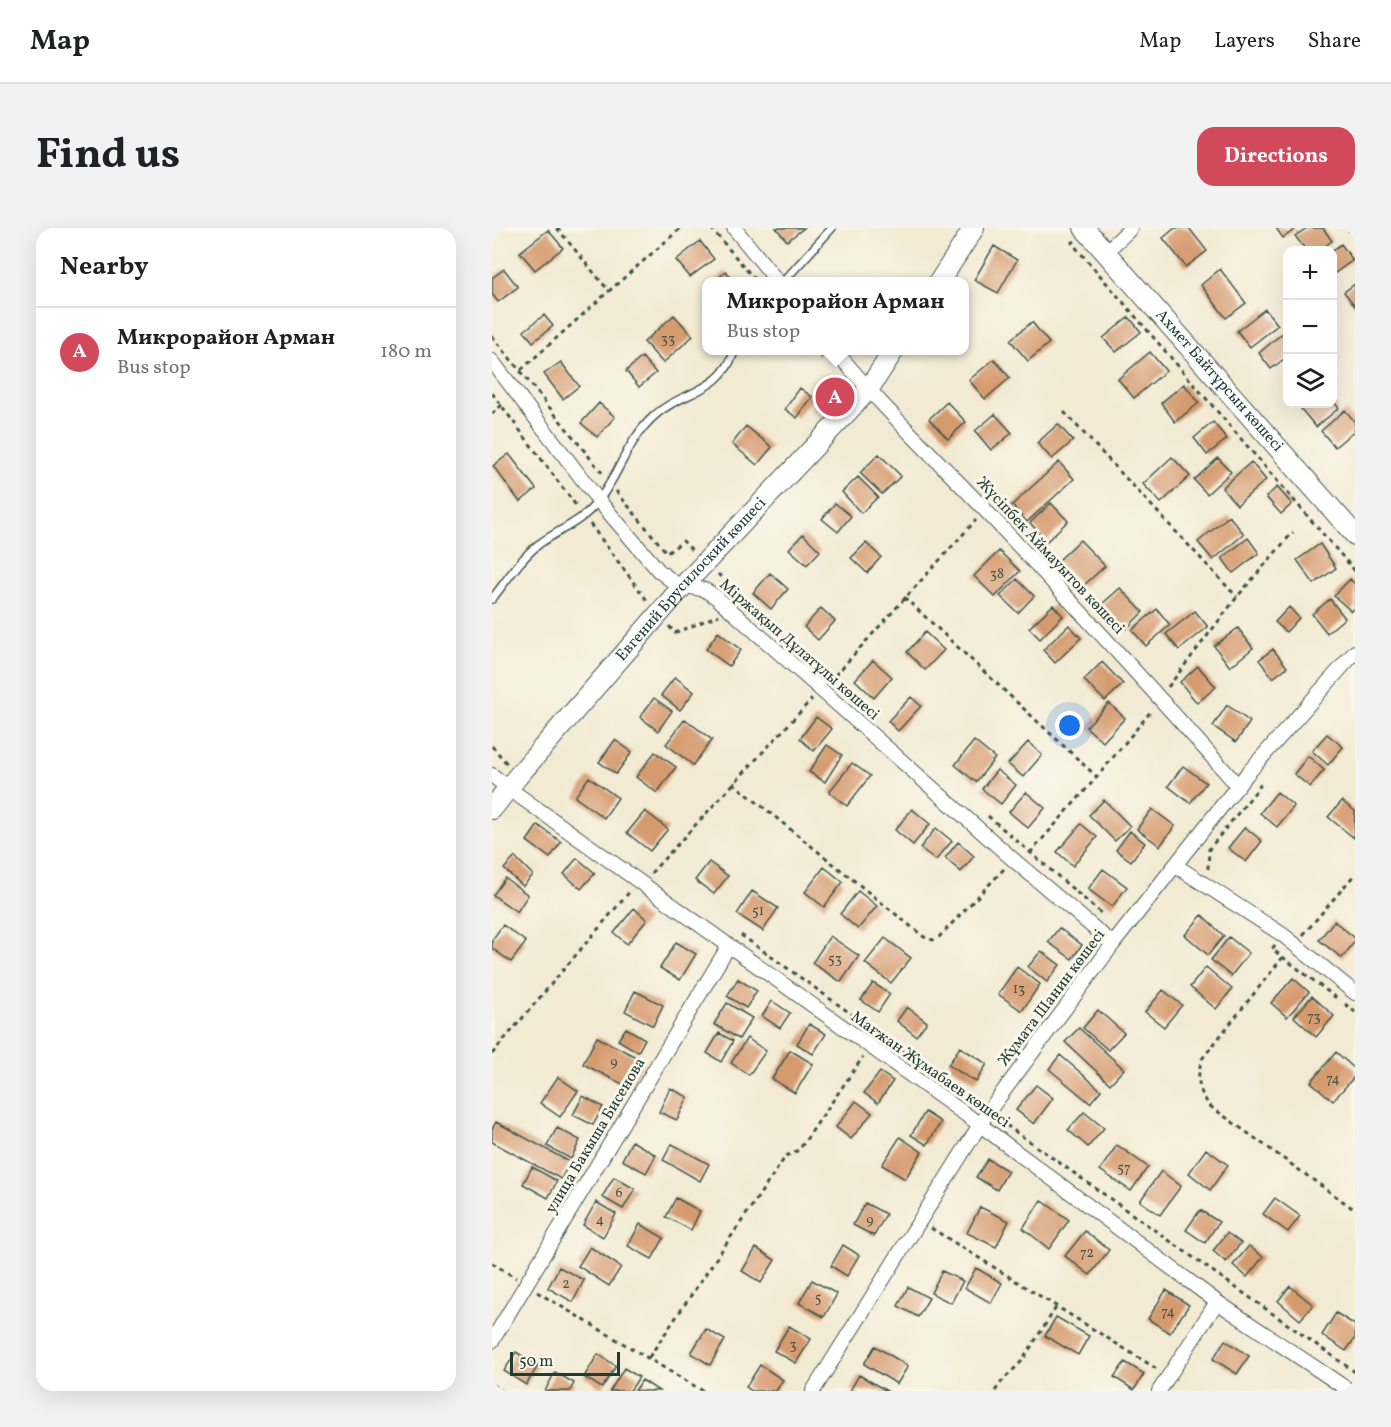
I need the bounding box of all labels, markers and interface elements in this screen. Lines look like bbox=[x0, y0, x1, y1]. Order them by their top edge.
text: Map bbox=[30, 22, 90, 61]
text: Map bbox=[1139, 27, 1181, 56]
text: Layers bbox=[1214, 27, 1275, 56]
text: Share bbox=[1308, 27, 1361, 56]
text: Find us bbox=[36, 127, 180, 186]
button: Directions bbox=[1197, 127, 1355, 186]
map controls bbox=[1283, 246, 1337, 408]
button: + bbox=[1283, 246, 1337, 300]
text: Nearby bbox=[60, 249, 149, 285]
popup bbox=[702, 277, 969, 355]
text: Микрорайон Арман bbox=[726, 287, 945, 318]
button: − bbox=[1283, 300, 1337, 354]
street label: Ахмет Байтұрсын көшесі bbox=[1150, 305, 1288, 457]
text: Bus stop bbox=[726, 318, 800, 346]
text: Микрорайон Арман bbox=[117, 323, 335, 354]
house number: 33 bbox=[661, 330, 675, 349]
text: A bbox=[72, 338, 87, 366]
text: 180 m bbox=[380, 338, 432, 366]
text: Bus stop bbox=[117, 354, 191, 382]
button: layers bbox=[1283, 354, 1337, 408]
pin: A bbox=[816, 374, 854, 420]
street label: Жүсіпбек Аймауытов көшесі bbox=[971, 472, 1129, 640]
street label: Евгений Брусилоский көшесі bbox=[611, 493, 772, 666]
house number: 38 bbox=[990, 565, 1004, 584]
street label: Міржақып Дұлатұлы көшесі bbox=[714, 574, 884, 726]
your location bbox=[1055, 711, 1084, 740]
house number: 51 bbox=[752, 902, 764, 921]
street label: Жұмата Шанин көшесі bbox=[993, 925, 1111, 1071]
house number: 53 bbox=[828, 950, 842, 969]
house number: 13 bbox=[1013, 980, 1025, 999]
street label: Мағжан Жұмабаев көшесі bbox=[846, 1007, 1014, 1134]
house number: 73 bbox=[1307, 1008, 1321, 1027]
house number: 9 bbox=[610, 1053, 618, 1072]
street label: улица Бакыша Бисенова bbox=[541, 1054, 651, 1218]
house number: 74 bbox=[1326, 1070, 1340, 1089]
house number: 57 bbox=[1117, 1159, 1131, 1178]
house number: 6 bbox=[615, 1184, 623, 1203]
house number: 4 bbox=[596, 1211, 604, 1230]
house number: 9 bbox=[866, 1211, 874, 1230]
house number: 72 bbox=[1080, 1244, 1094, 1263]
house number: 2 bbox=[562, 1275, 570, 1294]
house number: 5 bbox=[815, 1289, 821, 1308]
house number: 74 bbox=[1161, 1303, 1175, 1322]
house number: 3 bbox=[789, 1336, 797, 1355]
scale bar bbox=[510, 1349, 620, 1376]
text: 50 m bbox=[519, 1351, 553, 1373]

